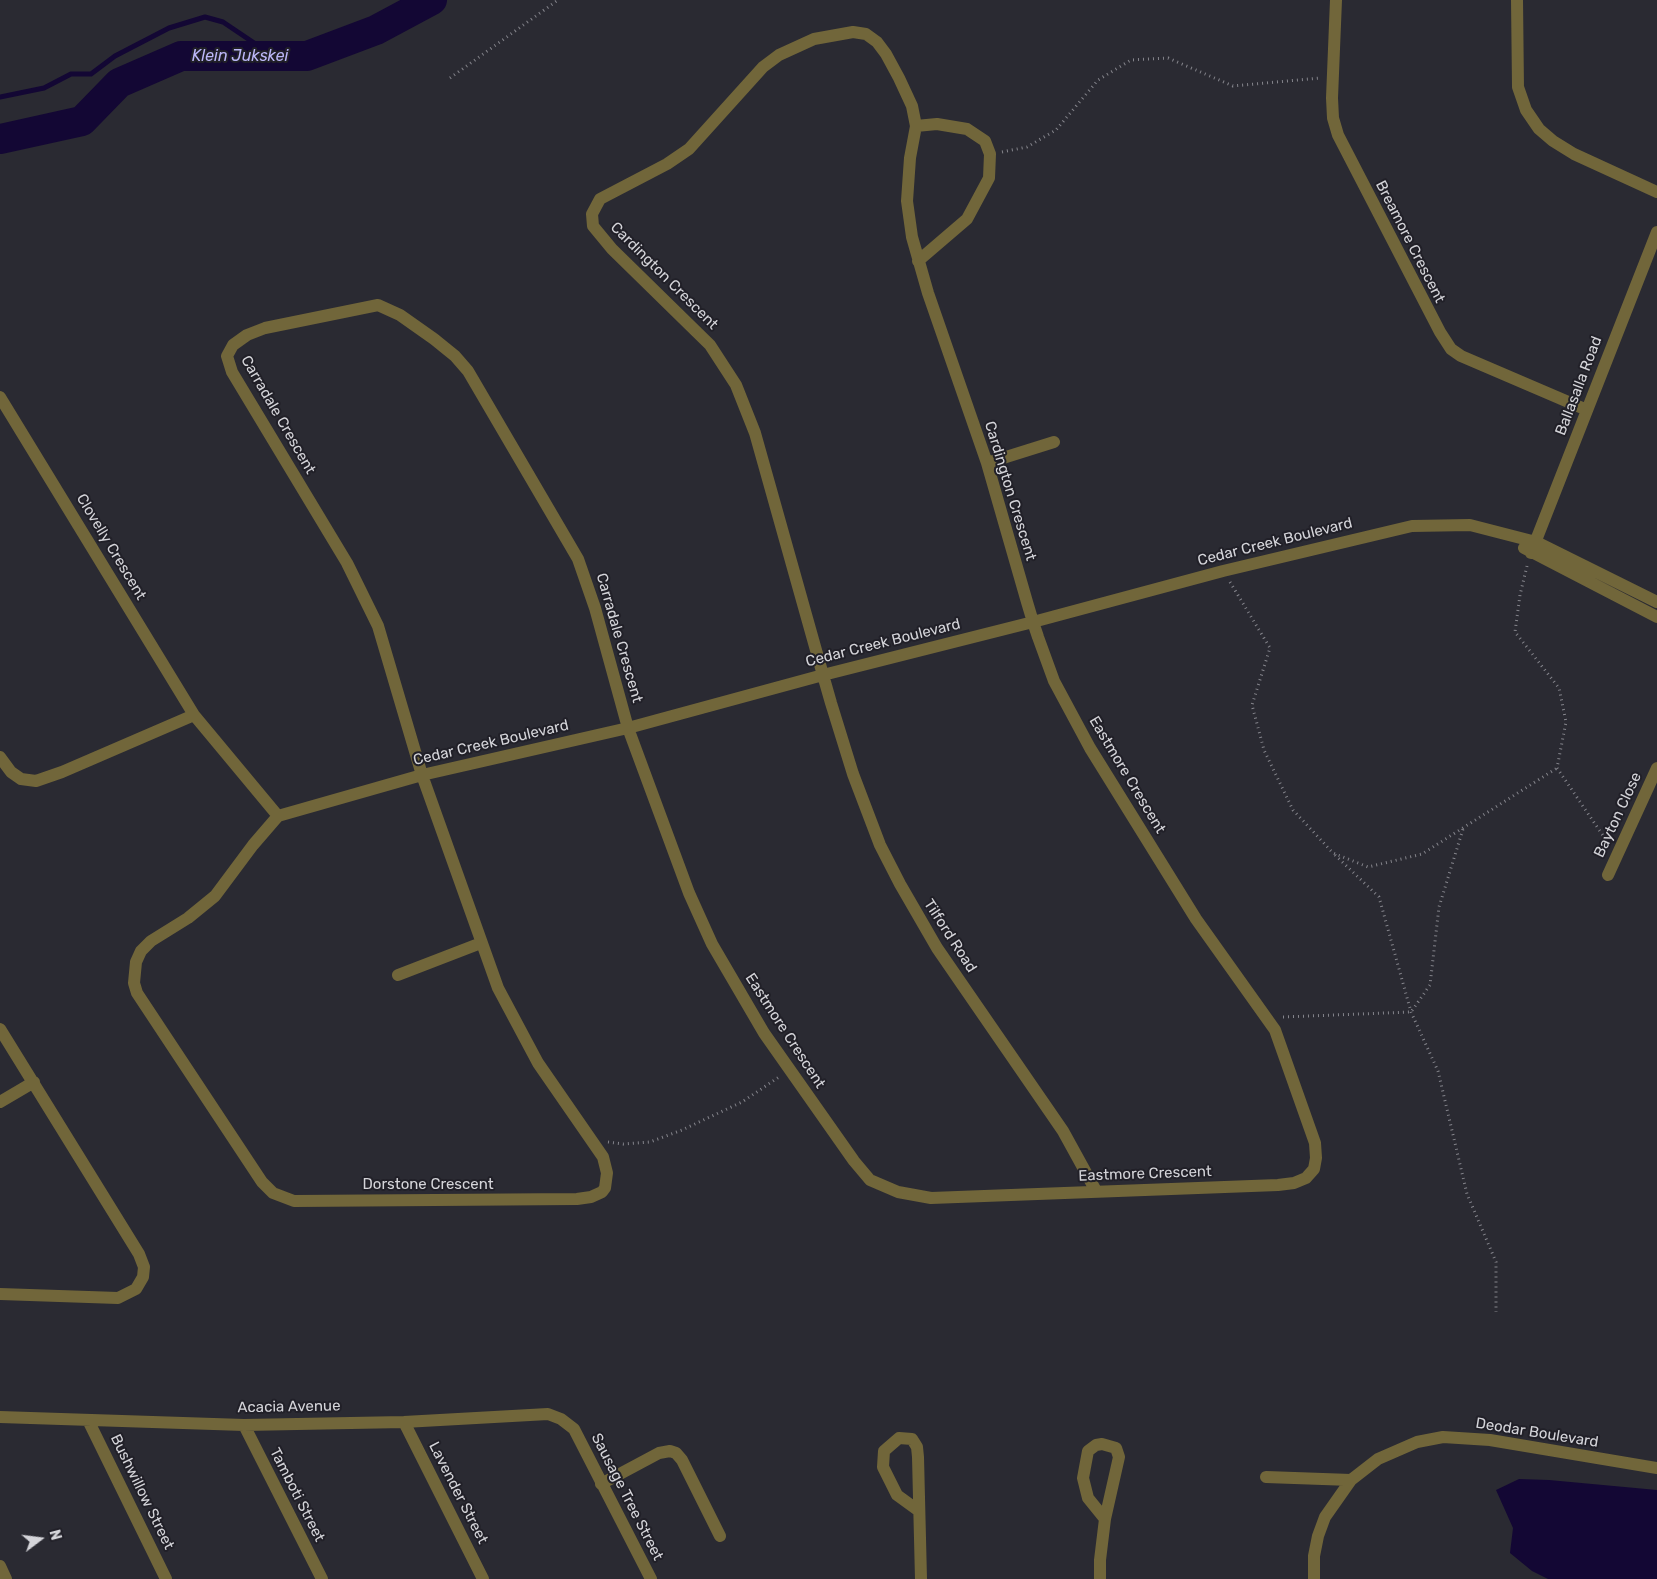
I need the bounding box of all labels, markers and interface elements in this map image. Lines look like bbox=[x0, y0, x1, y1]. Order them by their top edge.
water label: Klein Jukskei bbox=[192, 46, 288, 66]
street label: Breamore Crescent bbox=[1371, 178, 1449, 306]
street label: Cardington Crescent bbox=[606, 218, 722, 334]
street label: Ballasalla Road bbox=[1552, 334, 1606, 438]
street label: Carradale Crescent bbox=[237, 353, 319, 477]
street label: Cardington Crescent bbox=[980, 419, 1040, 563]
street label: Clovelly Crescent bbox=[72, 491, 150, 603]
street label: Cedar Creek Boulevard bbox=[1196, 514, 1354, 570]
street label: Carradale Crescent bbox=[592, 571, 646, 705]
street label: Cedar Creek Boulevard bbox=[804, 615, 962, 671]
street label: Eastmore Crescent bbox=[1085, 713, 1169, 837]
street label: Cedar Creek Boulevard bbox=[412, 716, 570, 770]
street label: Bayton Close bbox=[1590, 770, 1646, 860]
street label: Tilford Road bbox=[920, 896, 980, 976]
street label: Eastmore Crescent bbox=[741, 970, 829, 1092]
street label: Eastmore Crescent bbox=[1078, 1163, 1212, 1185]
street label: Dorstone Crescent bbox=[362, 1176, 494, 1194]
street label: Acacia Avenue bbox=[237, 1397, 341, 1417]
street label: Deodar Boulevard bbox=[1474, 1414, 1600, 1452]
street label: Sausage Tree Street bbox=[587, 1430, 667, 1564]
street label: Bushwillow Street bbox=[106, 1431, 178, 1553]
street label: Lavender Street bbox=[425, 1439, 491, 1547]
street label: Tamboti Street bbox=[266, 1445, 328, 1545]
north arrow bbox=[15, 1514, 65, 1564]
text: N bbox=[45, 1528, 64, 1542]

